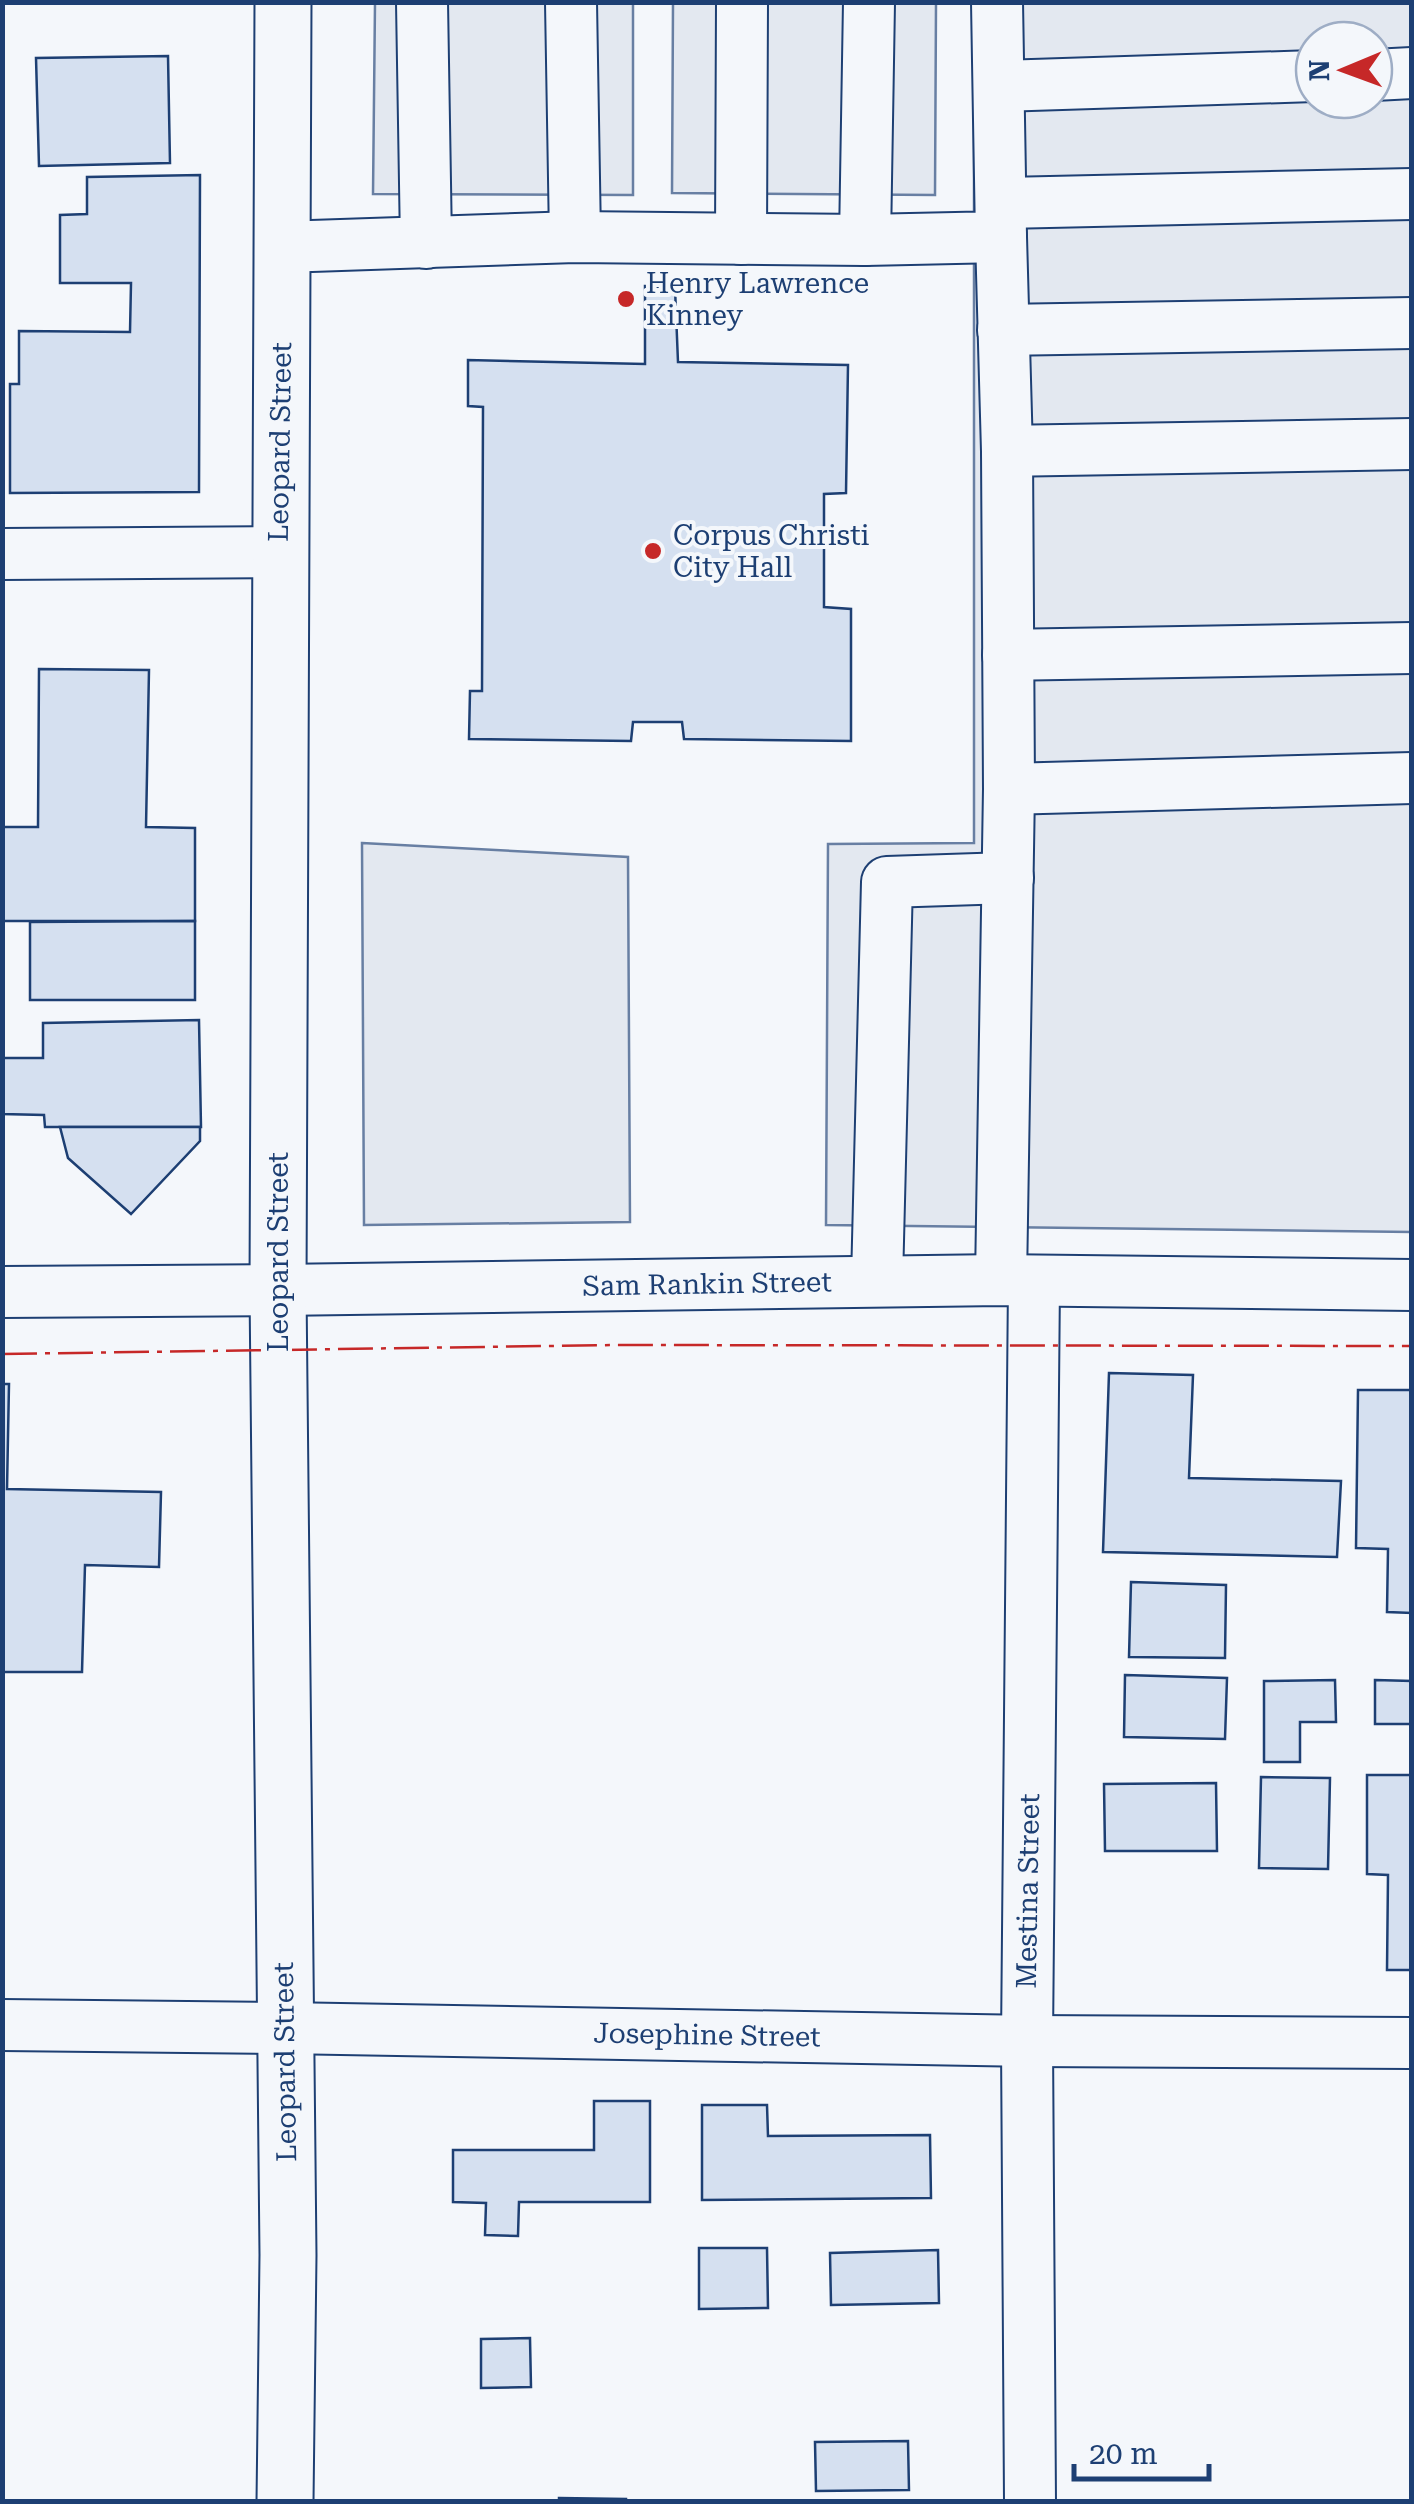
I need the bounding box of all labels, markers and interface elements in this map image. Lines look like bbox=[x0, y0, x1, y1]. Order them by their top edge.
north arrow bbox=[1294, 20, 1394, 120]
text: N bbox=[1303, 59, 1336, 81]
place label: Henry Lawrence Kinney bbox=[646, 267, 869, 332]
marker: Henry Lawrence Kinney bbox=[615, 288, 637, 310]
street label: Leopard Street bbox=[262, 342, 298, 542]
place label: Corpus Christi City Hall bbox=[673, 519, 870, 584]
marker: Corpus Christi City Hall bbox=[642, 540, 664, 562]
street label: Leopard Street bbox=[262, 1152, 295, 1352]
street label: Sam Rankin Street bbox=[582, 1265, 832, 1303]
street label: Mestina Street bbox=[1010, 1793, 1046, 1989]
street label: Leopard Street bbox=[267, 1962, 303, 2162]
street label: Josephine Street bbox=[593, 2017, 821, 2053]
scale bar bbox=[1074, 2419, 1209, 2481]
text: 20 m bbox=[1089, 2436, 1158, 2471]

